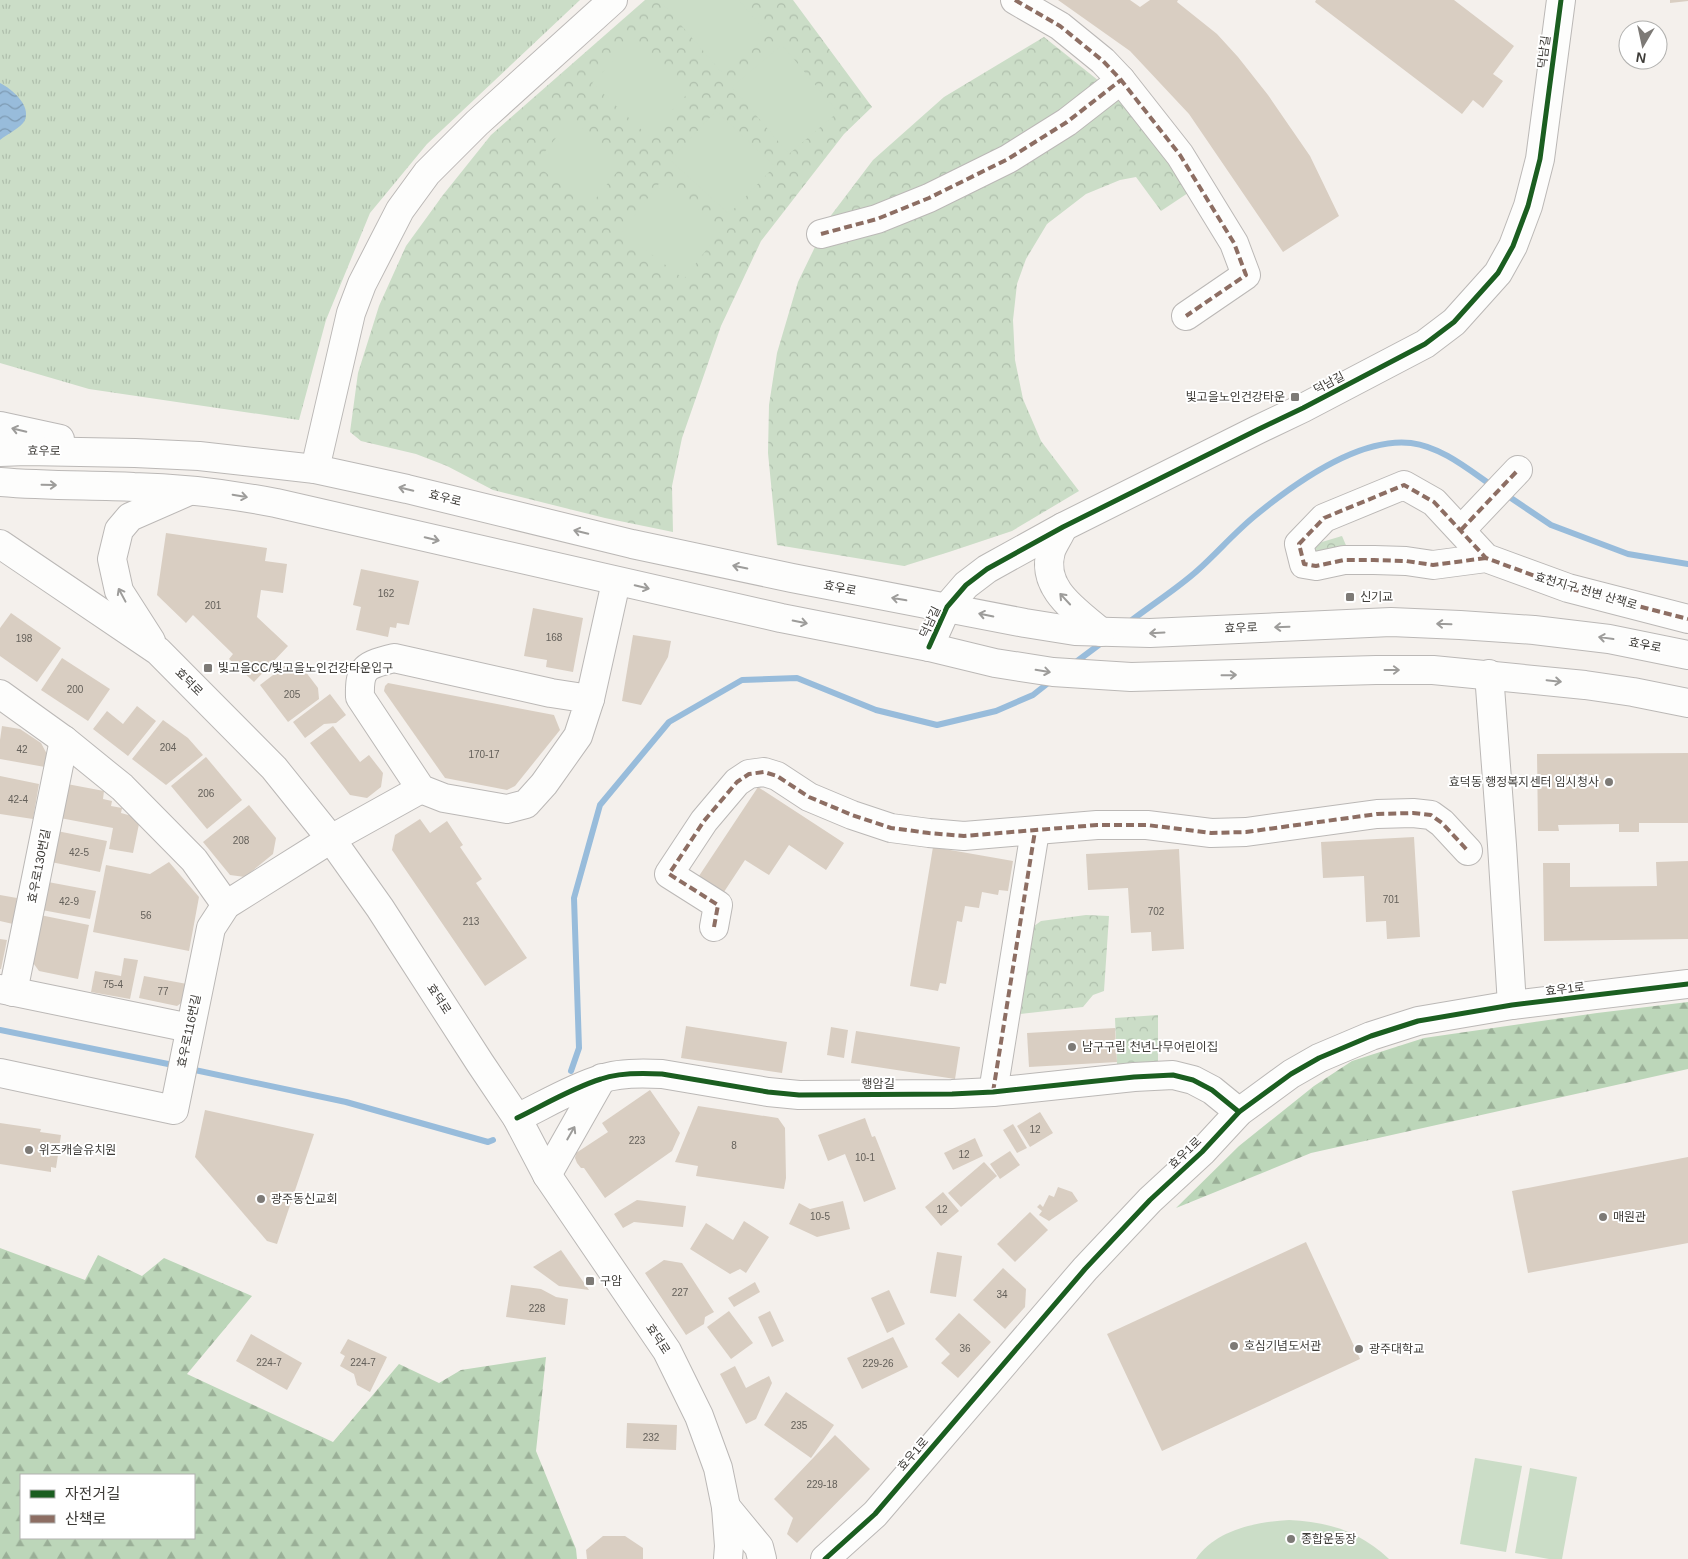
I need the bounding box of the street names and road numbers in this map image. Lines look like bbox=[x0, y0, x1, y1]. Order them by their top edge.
street label: 덕남길 bbox=[1535, 35, 1553, 69]
street label: 덕남길 bbox=[1311, 369, 1347, 397]
street label: 효우로 bbox=[27, 444, 61, 458]
street label: 효우로 bbox=[427, 487, 463, 509]
street label: 효천지구 천변 산책로 bbox=[1533, 570, 1639, 612]
street label: 효우로 bbox=[822, 578, 858, 598]
street label: 덕남길 bbox=[917, 604, 943, 640]
street label: 효우로 bbox=[1224, 620, 1258, 636]
street label: 효우로 bbox=[1627, 635, 1663, 655]
street label: 효덕로 bbox=[172, 665, 206, 699]
street label: 효우로130번길 bbox=[25, 828, 53, 904]
street label: 효우1로 bbox=[1544, 980, 1586, 998]
street label: 효덕로 bbox=[424, 981, 454, 1017]
street label: 효우로116번길 bbox=[174, 993, 204, 1069]
street label: 행암길 bbox=[861, 1077, 895, 1091]
street label: 효우1로 bbox=[1166, 1134, 1204, 1172]
street label: 효덕로 bbox=[643, 1321, 673, 1357]
street label: 효우1로 bbox=[895, 1434, 931, 1474]

